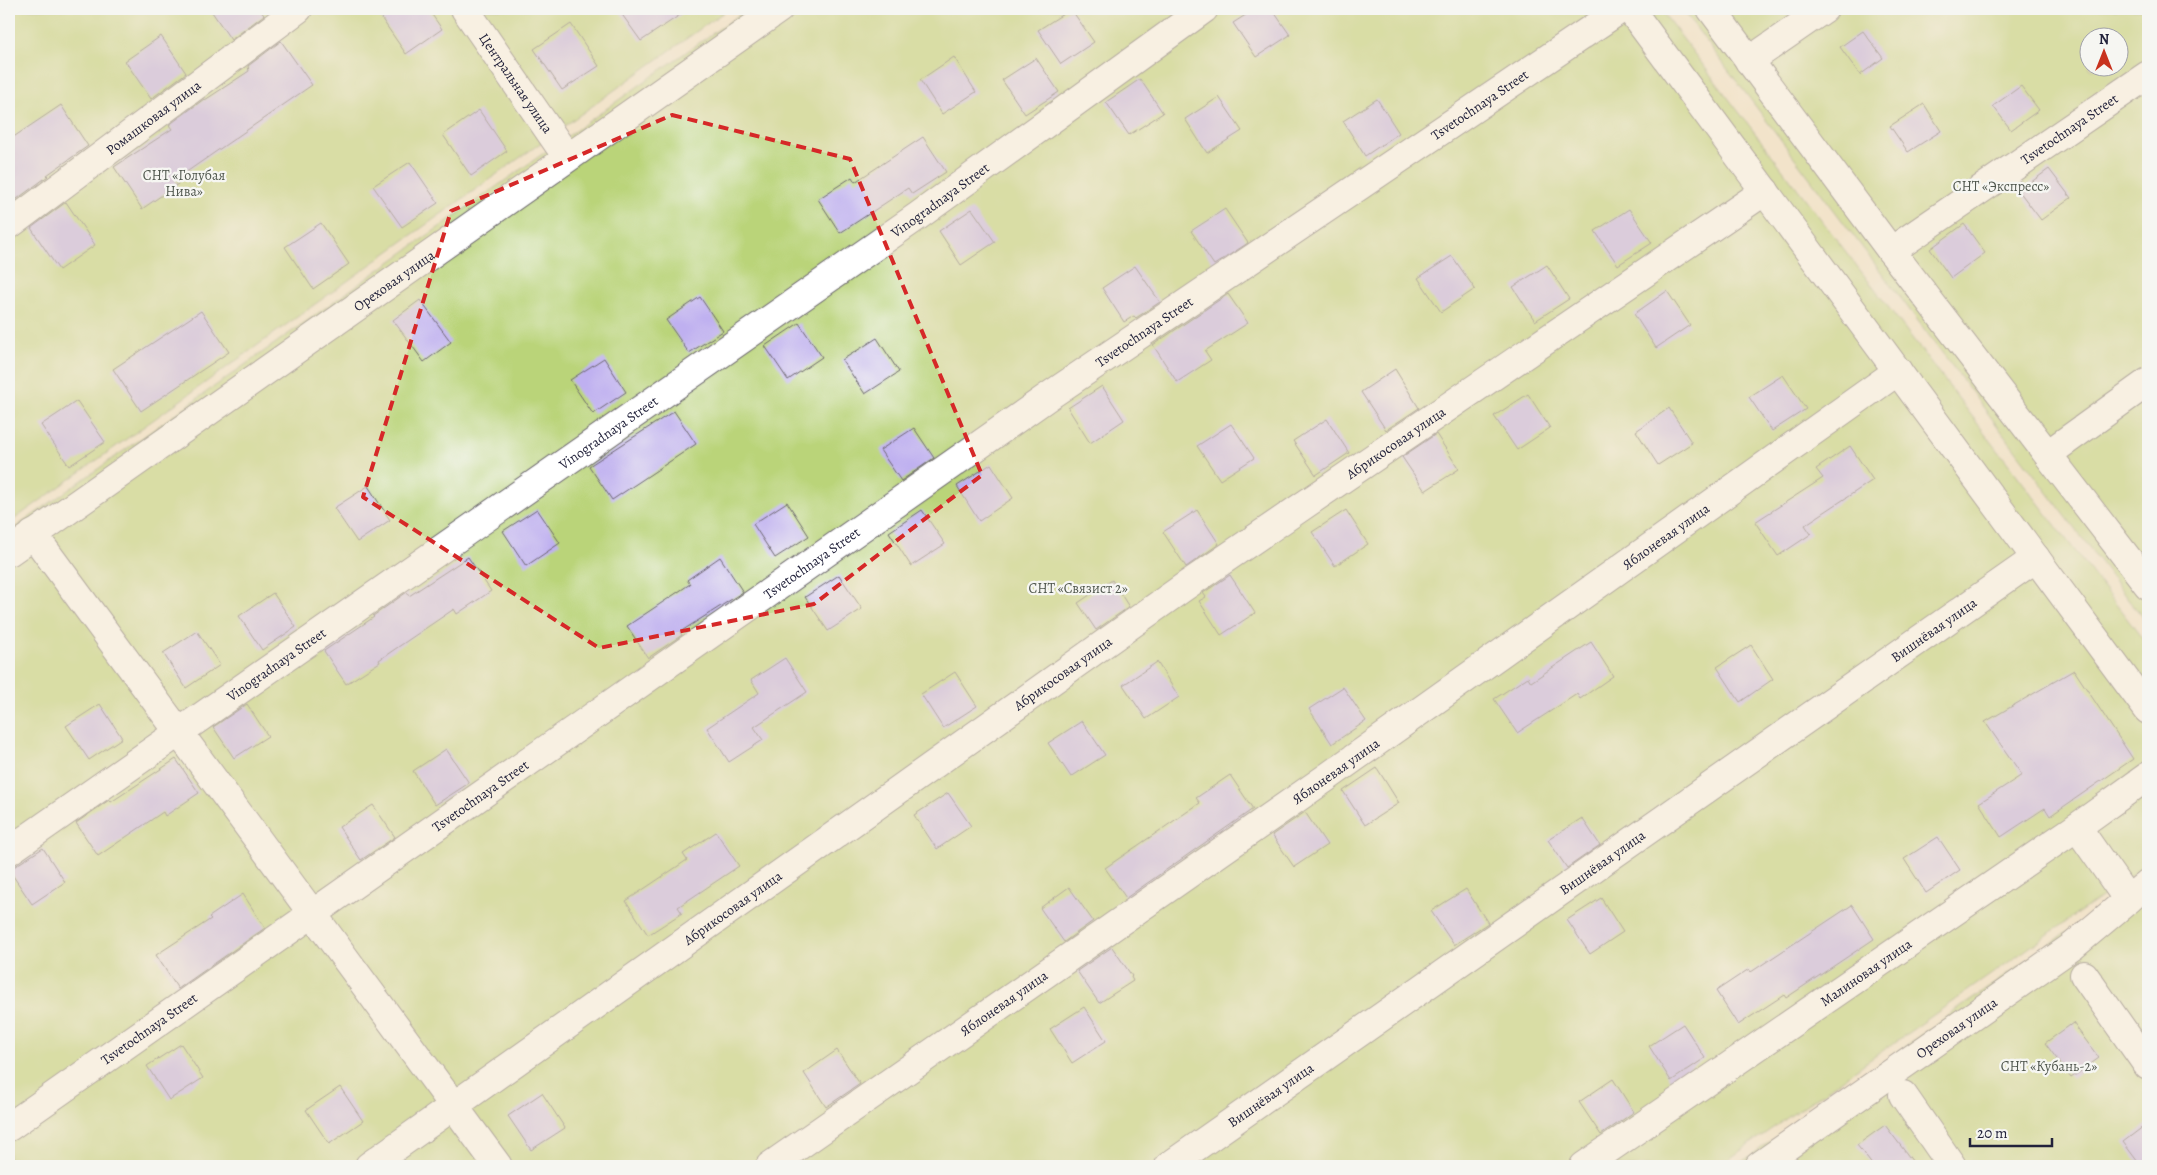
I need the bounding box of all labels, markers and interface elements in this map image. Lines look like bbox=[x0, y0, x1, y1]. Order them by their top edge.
north arrow bbox=[2080, 28, 2130, 78]
street label: Центральная улица bbox=[475, 29, 558, 137]
text: N bbox=[2099, 30, 2109, 49]
street label: Tsvetochnaya Street bbox=[1427, 65, 1532, 144]
street label: Ромашковая улица bbox=[102, 75, 205, 159]
street label: Tsvetochnaya Street bbox=[2017, 89, 2122, 169]
street label: Vinogradnaya Street bbox=[886, 158, 993, 242]
park label: СНТ «Голубая Нива» bbox=[143, 166, 225, 201]
park label: СНТ «Экспресс» bbox=[1953, 177, 2049, 196]
street label: Ореховая улица bbox=[349, 245, 439, 316]
street label: Tsvetochnaya Street bbox=[1092, 292, 1197, 371]
street label: Vinogradnaya Street bbox=[554, 391, 662, 474]
street label: Абрикосовая улица bbox=[1341, 402, 1450, 484]
street label: Яблоневая улица bbox=[1618, 498, 1714, 574]
street label: Tsvetochnaya Street bbox=[760, 522, 864, 603]
park label: СНТ «Связист 2» bbox=[1028, 579, 1128, 598]
street label: Вишнёвая улица bbox=[1887, 593, 1981, 666]
street label: Vinogradnaya Street bbox=[222, 623, 330, 706]
street label: Абрикосовая улица bbox=[1009, 631, 1116, 715]
street label: Яблоневая улица bbox=[1288, 733, 1384, 808]
street label: Tsvetochnaya Street bbox=[428, 755, 533, 836]
street label: Вишнёвая улица bbox=[1555, 825, 1649, 899]
street label: Абрикосовая улица bbox=[679, 866, 786, 950]
street label: Малиновая улица bbox=[1816, 934, 1916, 1010]
street label: Яблоневая улица bbox=[956, 965, 1052, 1040]
street label: Tsvetochnaya Street bbox=[97, 988, 201, 1069]
street label: Ореховая улица bbox=[1912, 992, 2001, 1063]
park label: СНТ «Кубань-2» bbox=[2001, 1057, 2097, 1076]
street label: Вишнёвая улица bbox=[1224, 1058, 1318, 1132]
scale bar bbox=[1970, 1115, 2052, 1147]
text: 20 m bbox=[1977, 1123, 2008, 1143]

